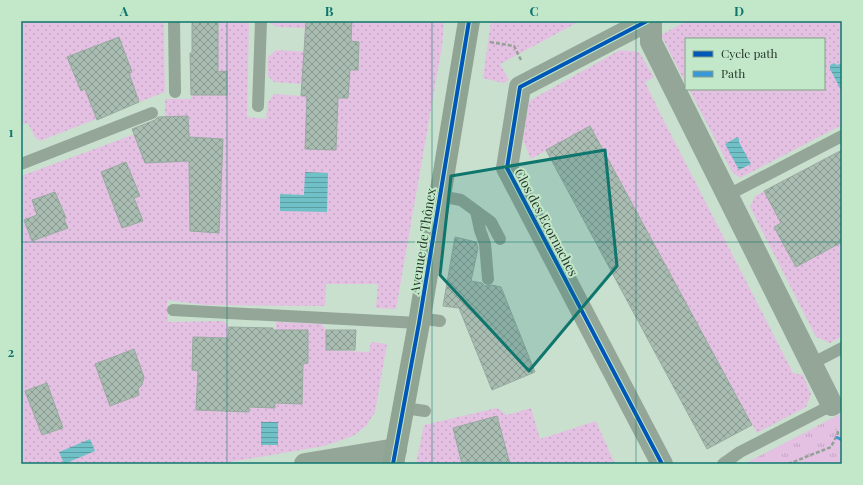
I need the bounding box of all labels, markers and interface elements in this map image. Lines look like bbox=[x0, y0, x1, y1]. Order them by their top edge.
text: A bbox=[119, 2, 129, 19]
text: B bbox=[325, 2, 334, 19]
text: C bbox=[529, 2, 539, 19]
text: D bbox=[734, 2, 744, 19]
legend bbox=[685, 38, 825, 90]
text: Cycle path bbox=[721, 45, 778, 61]
text: Path bbox=[721, 65, 745, 81]
text: 1 bbox=[9, 123, 14, 140]
street label: Clos des Ecornaches bbox=[511, 165, 583, 279]
street label: Avenue de Thônex bbox=[405, 187, 439, 296]
text: 2 bbox=[8, 343, 15, 360]

